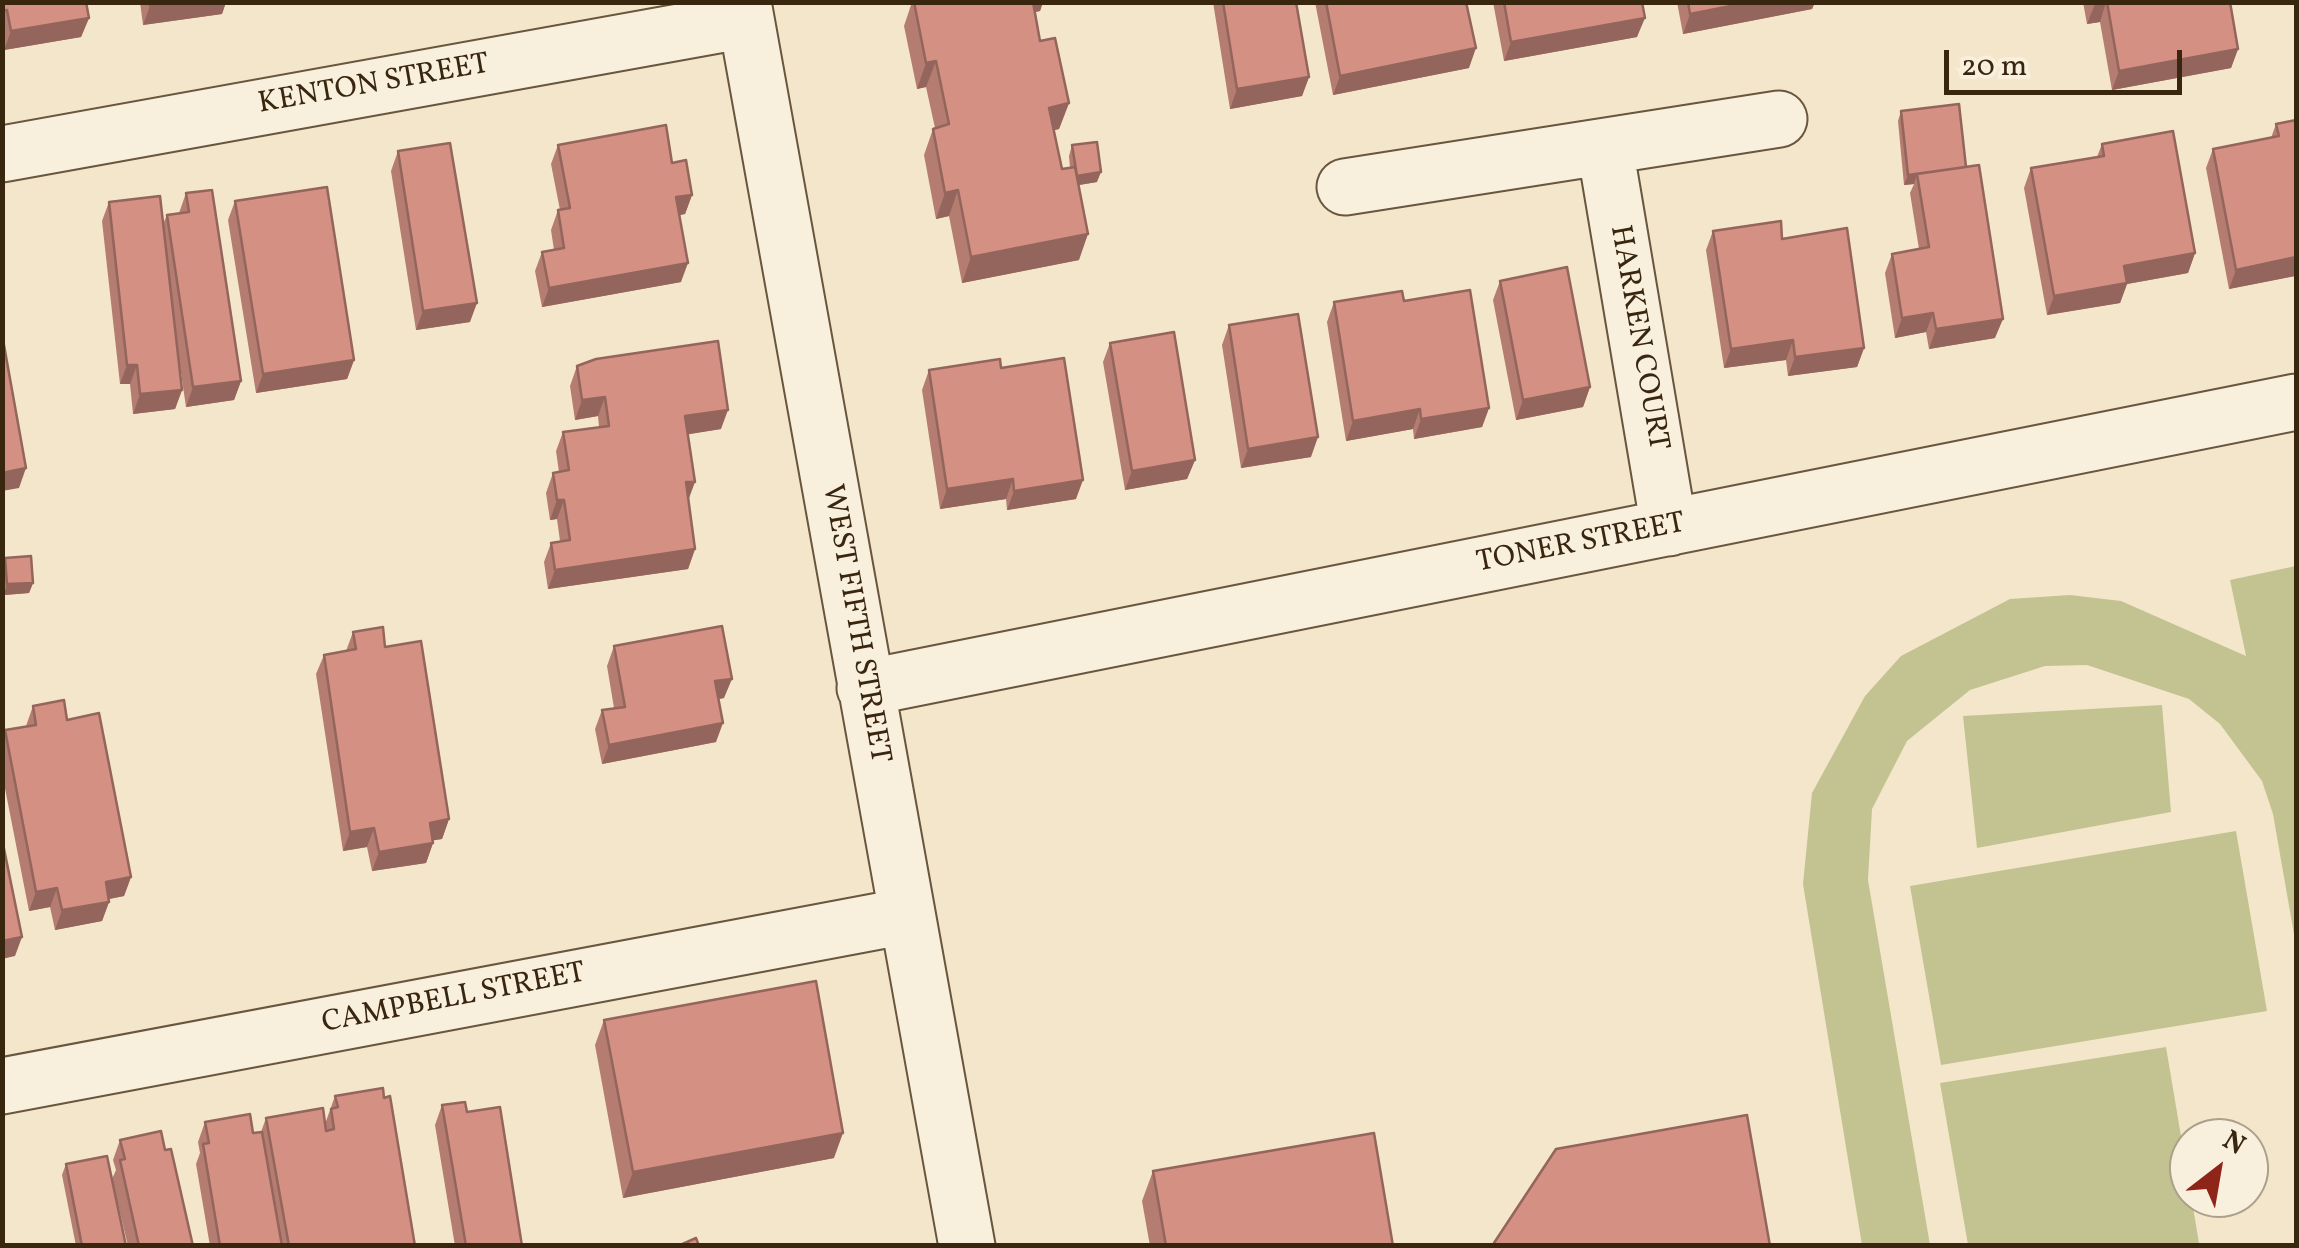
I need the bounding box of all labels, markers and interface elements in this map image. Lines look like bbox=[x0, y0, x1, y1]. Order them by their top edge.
scale bar bbox=[1949, 30, 2186, 92]
text: 20 m bbox=[1961, 46, 2027, 88]
street label: KENTON STREET bbox=[256, 48, 492, 124]
street label: HARKEN COURT bbox=[1599, 223, 1675, 453]
street label: WEST FIFTH STREET bbox=[812, 482, 896, 766]
street label: TONER STREET bbox=[1474, 507, 1688, 583]
street label: CAMPBELL STREET bbox=[319, 957, 589, 1043]
north arrow bbox=[2169, 1118, 2269, 1218]
text: N bbox=[2215, 1122, 2252, 1166]

